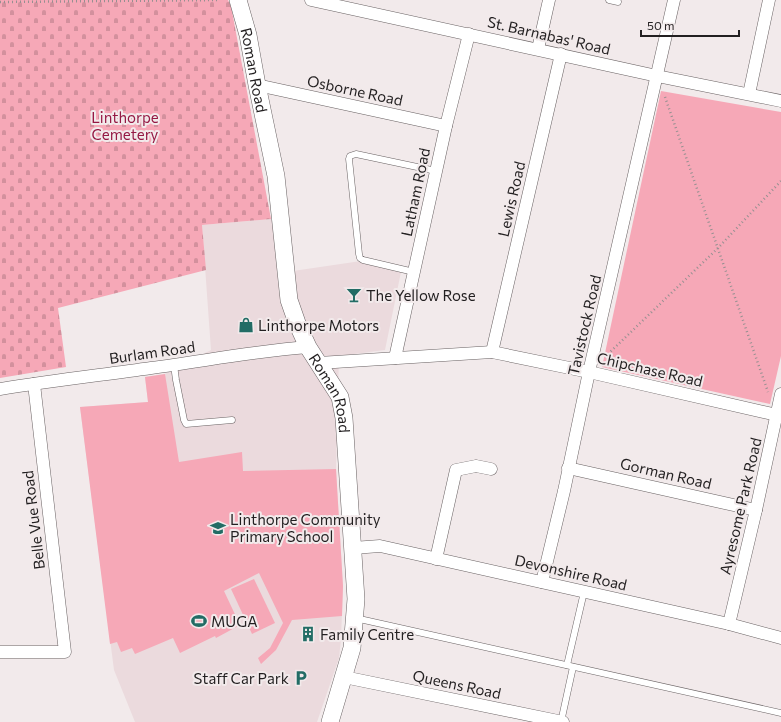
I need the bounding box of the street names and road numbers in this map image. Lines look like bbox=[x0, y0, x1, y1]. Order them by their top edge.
street label: St. Barnabas' Road bbox=[486, 12, 612, 58]
street label: Roman Road bbox=[237, 25, 271, 114]
street label: Osborne Road bbox=[306, 71, 404, 109]
street label: Latham Road bbox=[397, 146, 433, 238]
street label: Lewis Road bbox=[494, 160, 528, 238]
street label: Tavistock Road bbox=[564, 273, 604, 377]
street label: Burlam Road bbox=[108, 337, 196, 367]
street label: Chipchase Road bbox=[595, 348, 705, 390]
street label: Roman Road bbox=[305, 350, 354, 433]
street label: Ayresome Park Road bbox=[715, 436, 765, 576]
street label: Gorman Road bbox=[618, 454, 714, 492]
street label: Belle Vue Road bbox=[18, 469, 48, 571]
street label: Devonshire Road bbox=[513, 550, 629, 594]
street label: Queens Road bbox=[411, 666, 503, 702]

